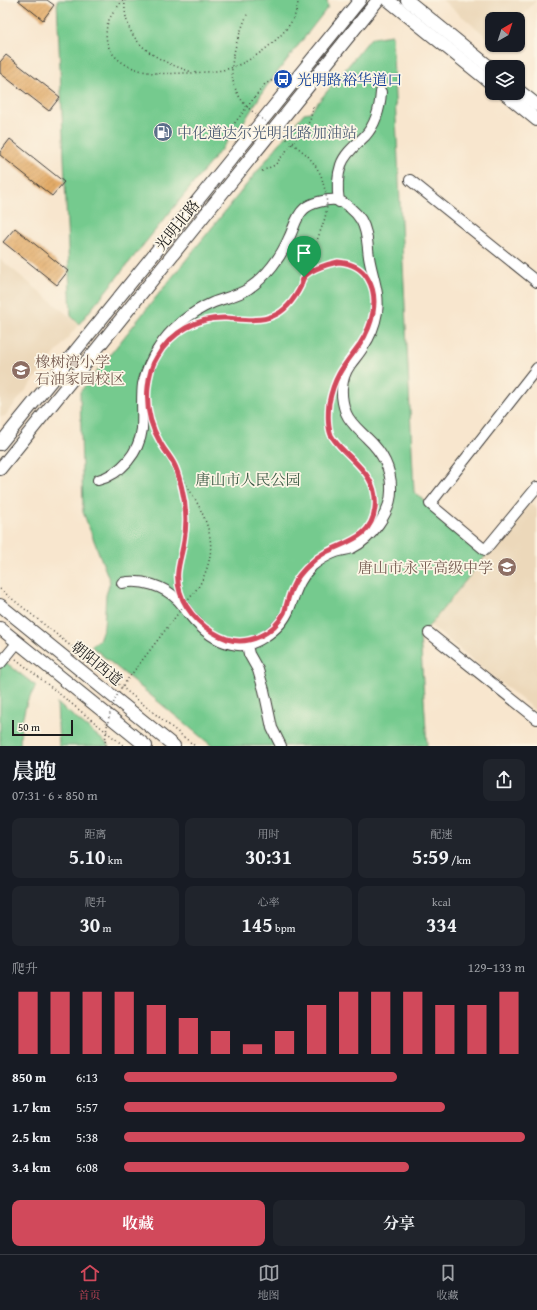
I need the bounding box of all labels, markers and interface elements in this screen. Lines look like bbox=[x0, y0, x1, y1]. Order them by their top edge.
north arrow bbox=[485, 12, 525, 52]
map controls bbox=[485, 12, 525, 100]
button: layers bbox=[485, 60, 525, 100]
bus stop icon: 光明路裕华道口 bbox=[272, 68, 294, 90]
place label: 光明路裕华道口 bbox=[297, 69, 402, 90]
fuel station icon: 中化道达尔光明北路加油站 bbox=[152, 121, 174, 143]
place label: 中化道达尔光明北路加油站 bbox=[177, 122, 357, 143]
street label: 光明北路 bbox=[150, 195, 204, 255]
pin bbox=[287, 236, 321, 277]
icon: arrive bbox=[293, 242, 315, 264]
place label: 橡树湾小学 石油家园校区 bbox=[35, 351, 125, 389]
school or university icon: 橡树湾小学 石油家园校区 bbox=[10, 359, 32, 381]
park label: 唐山市人民公园 bbox=[195, 469, 301, 490]
school or university icon: 唐山市永平高级中学 bbox=[496, 556, 518, 578]
place label: 唐山市永平高级中学 bbox=[358, 557, 493, 578]
street label: 朝阳西道 bbox=[67, 636, 127, 690]
scale bar bbox=[12, 718, 73, 737]
text: 50 m bbox=[18, 719, 40, 735]
text: 晨跑 bbox=[12, 755, 56, 787]
button: share bbox=[483, 759, 525, 801]
text: 07:31 · 6 × 850 m bbox=[12, 786, 98, 805]
text: 距离 bbox=[85, 826, 107, 842]
text: 用时 bbox=[258, 826, 280, 842]
text: 配速 bbox=[431, 826, 453, 842]
text: 5.10 bbox=[69, 842, 105, 871]
text: 30:31 bbox=[245, 842, 292, 871]
text: 5:59 bbox=[412, 842, 449, 871]
text: km bbox=[105, 852, 122, 868]
text: /km bbox=[449, 852, 471, 868]
text: 爬升 bbox=[85, 894, 107, 910]
text: 心率 bbox=[258, 894, 280, 910]
text: kcal bbox=[432, 894, 451, 910]
text: 30 bbox=[79, 910, 100, 939]
text: 145 bbox=[241, 910, 273, 939]
text: 334 bbox=[426, 910, 457, 939]
text: m bbox=[100, 920, 112, 936]
text: bpm bbox=[273, 920, 296, 936]
text: 129–133 m bbox=[468, 958, 525, 977]
text: 爬升 bbox=[12, 959, 38, 978]
text: 850 m bbox=[12, 1068, 46, 1087]
text: 6:13 bbox=[76, 1068, 98, 1087]
text: 1.7 km bbox=[12, 1098, 51, 1117]
text: 5:57 bbox=[76, 1098, 98, 1117]
text: 2.5 km bbox=[12, 1128, 51, 1147]
text: 5:38 bbox=[76, 1128, 98, 1147]
text: 3.4 km bbox=[12, 1158, 51, 1177]
text: 6:08 bbox=[76, 1158, 98, 1177]
button: 收藏 bbox=[12, 1200, 265, 1246]
button: 分享 bbox=[273, 1200, 525, 1246]
tab: 首页 bbox=[79, 1262, 101, 1303]
tab: 地图 bbox=[258, 1262, 280, 1303]
tab: 收藏 bbox=[437, 1262, 459, 1303]

